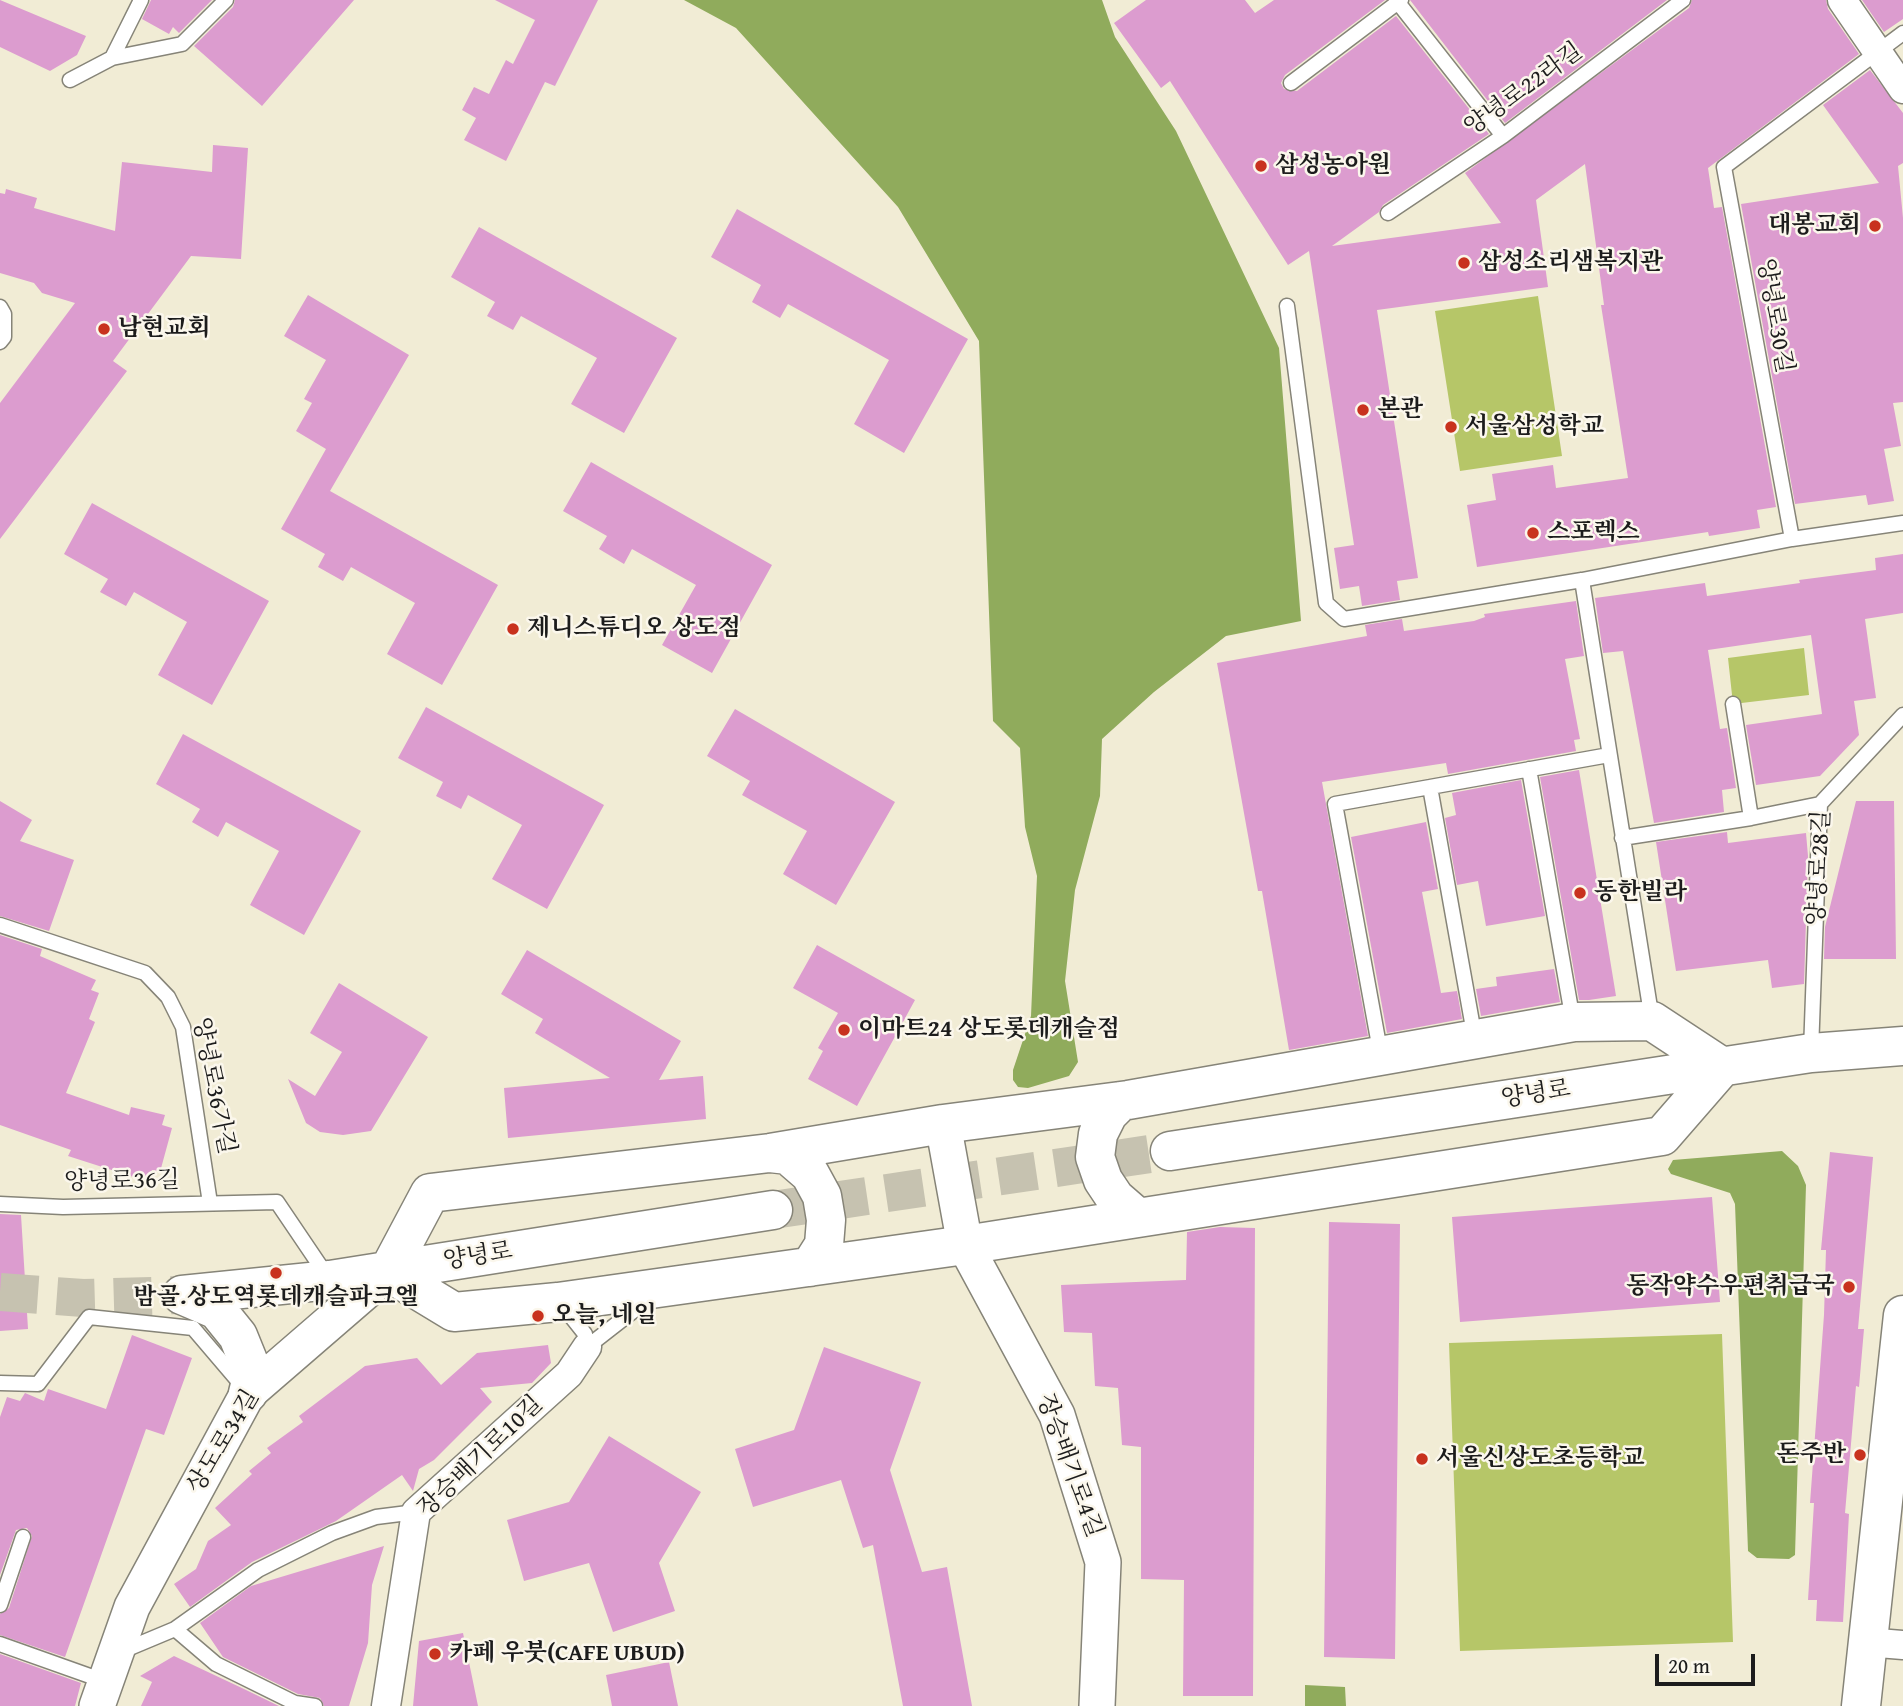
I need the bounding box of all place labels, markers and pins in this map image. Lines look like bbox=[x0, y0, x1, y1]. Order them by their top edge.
place label: 삼성농아원 bbox=[1275, 152, 1391, 180]
marker: 삼성농아원 bbox=[1253, 158, 1269, 174]
place label: 대봉교회 bbox=[1768, 212, 1861, 240]
marker: 대봉교회 bbox=[1867, 218, 1883, 234]
place label: 삼성소리샘복지관 bbox=[1478, 249, 1663, 277]
marker: 삼성소리샘복지관 bbox=[1456, 255, 1472, 271]
place label: 남현교회 bbox=[118, 315, 211, 343]
marker: 남현교회 bbox=[96, 321, 112, 337]
place label: 본관 bbox=[1377, 396, 1423, 424]
marker: 본관 bbox=[1355, 402, 1371, 418]
place label: 서울삼성학교 bbox=[1465, 413, 1604, 441]
marker: 서울삼성학교 bbox=[1443, 419, 1459, 435]
place label: 스포렉스 bbox=[1547, 519, 1640, 547]
marker: 스포렉스 bbox=[1525, 525, 1541, 541]
place label: 제니스튜디오 상도점 bbox=[527, 615, 741, 643]
marker: 제니스튜디오 상도점 bbox=[505, 621, 521, 637]
place label: 동한빌라 bbox=[1594, 879, 1687, 907]
marker: 동한빌라 bbox=[1572, 885, 1588, 901]
place label: 이마트24 상도롯데캐슬점 bbox=[858, 1016, 1120, 1044]
marker: 이마트24 상도롯데캐슬점 bbox=[836, 1022, 852, 1038]
marker: 밤골.상도역롯데캐슬파크엘 bbox=[268, 1265, 284, 1281]
place label: 동작약수우편취급국 bbox=[1626, 1273, 1835, 1301]
marker: 동작약수우편취급국 bbox=[1841, 1279, 1857, 1295]
place label: 밤골.상도역롯데캐슬파크엘 bbox=[134, 1284, 418, 1312]
place label: 오늘, 네일 bbox=[552, 1302, 657, 1330]
marker: 오늘, 네일 bbox=[530, 1308, 546, 1324]
place label: 돈주반 bbox=[1776, 1441, 1846, 1469]
place label: 서울신상도초등학교 bbox=[1436, 1445, 1645, 1473]
marker: 돈주반 bbox=[1852, 1447, 1868, 1463]
marker: 서울신상도초등학교 bbox=[1414, 1451, 1430, 1467]
place label: 카페 우붓(CAFE UBUD) bbox=[449, 1640, 685, 1668]
marker: 카페 우붓(CAFE UBUD) bbox=[427, 1646, 443, 1662]

